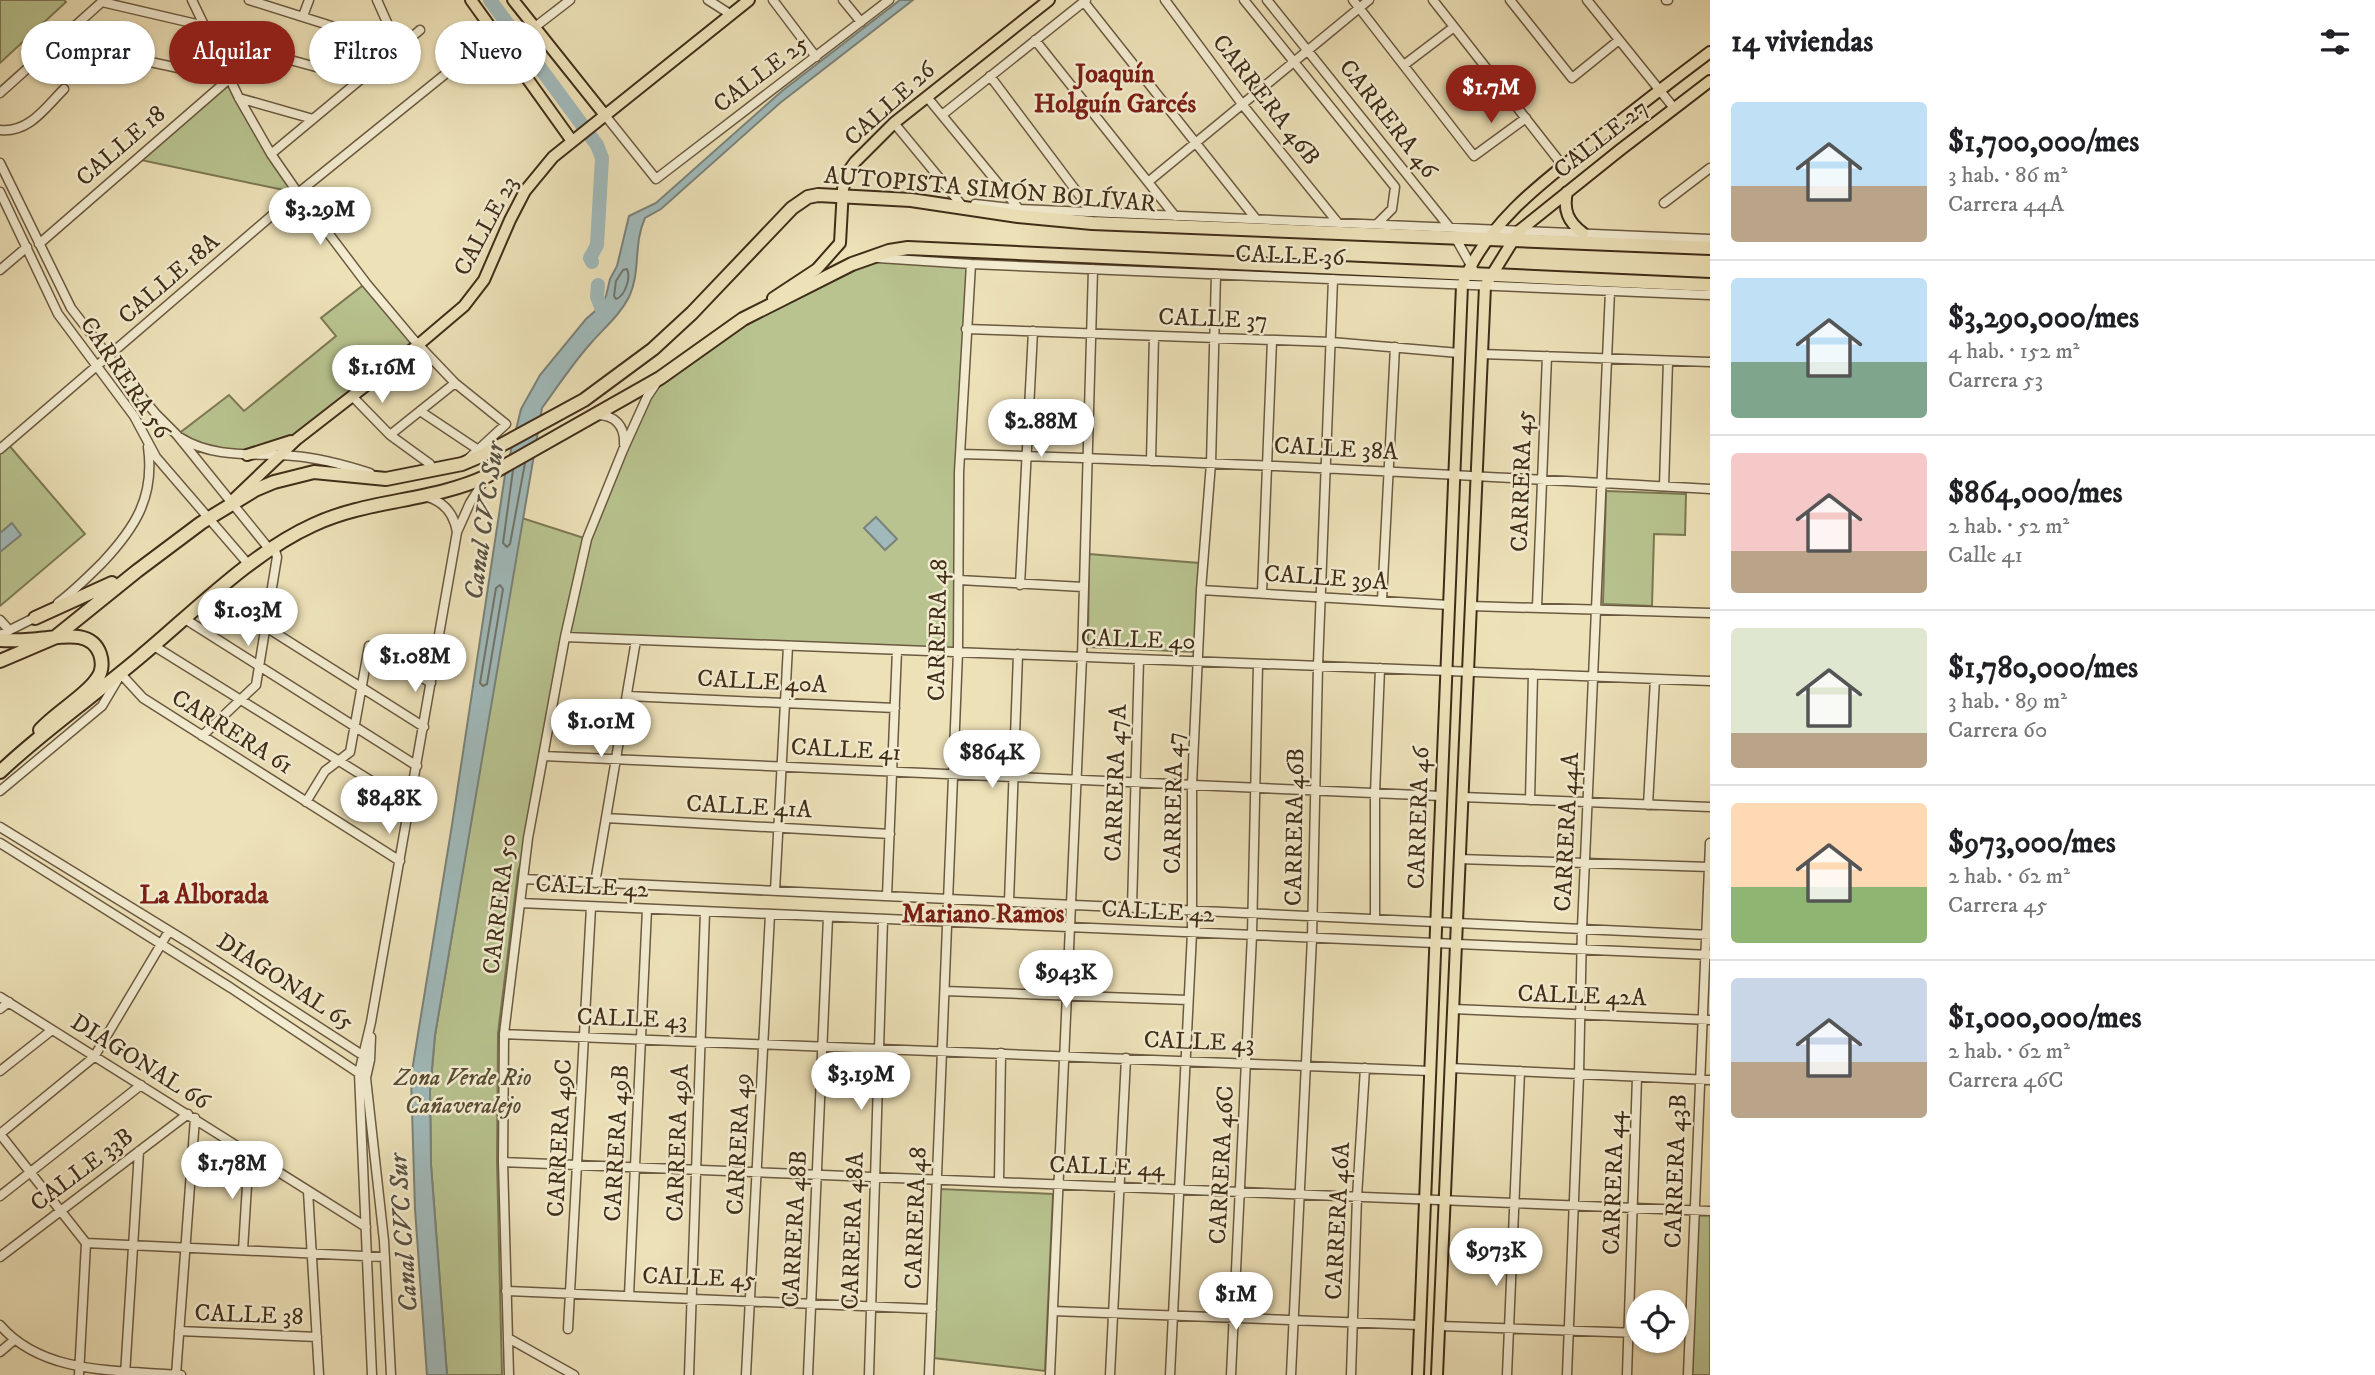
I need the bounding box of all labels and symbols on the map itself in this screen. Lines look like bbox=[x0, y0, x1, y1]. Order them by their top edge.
street label: CALLE 25 bbox=[707, 28, 815, 120]
street label: CARRERA 46B bbox=[1206, 28, 1326, 172]
street label: CARRERA 46 bbox=[1332, 53, 1445, 186]
street label: CALLE 26 bbox=[838, 54, 943, 153]
district label: Joaquín Holguín Garcés bbox=[1034, 58, 1196, 121]
pin: $1.7M bbox=[1442, 66, 1540, 125]
street label: CALLE 27 bbox=[1548, 93, 1654, 185]
street label: CALLE 18 bbox=[70, 99, 172, 193]
street label: AUTOPISTA SIMÓN BOLÍVAR bbox=[823, 160, 1157, 219]
street label: CALLE 23 bbox=[447, 171, 525, 281]
pin: $3.29M bbox=[263, 188, 377, 247]
street label: CALLE 18A bbox=[112, 227, 226, 331]
street label: CALLE 36 bbox=[1235, 239, 1347, 273]
street label: CALLE 37 bbox=[1158, 302, 1268, 336]
street label: CARRERA 56 bbox=[73, 311, 178, 446]
pin: $1.16M bbox=[325, 346, 439, 405]
pin: $2.88M bbox=[984, 400, 1098, 459]
street label: CARRERA 45 bbox=[1505, 409, 1539, 553]
street label: CALLE 38A bbox=[1273, 431, 1400, 467]
water label: Canal CVC Sur bbox=[458, 438, 513, 602]
street label: CARRERA 48 bbox=[922, 559, 954, 701]
street label: CALLE 39A bbox=[1263, 559, 1390, 597]
pin: $1.03M bbox=[191, 588, 305, 648]
street label: CALLE 40 bbox=[1080, 623, 1196, 657]
pin: $1.08M bbox=[358, 634, 472, 694]
street label: CALLE 40A bbox=[696, 664, 828, 700]
street label: CARRERA 61 bbox=[166, 683, 298, 781]
pin: $1.01M bbox=[544, 700, 658, 759]
street label: CARRERA 47A bbox=[1098, 703, 1134, 862]
pin: $864K bbox=[943, 730, 1041, 790]
street label: CALLE 41 bbox=[790, 732, 902, 768]
street label: CARRERA 47 bbox=[1158, 732, 1190, 874]
street label: CARRERA 46 bbox=[1402, 745, 1437, 890]
street label: CARRERA 46B bbox=[1279, 748, 1311, 906]
street label: CARRERA 44A bbox=[1548, 751, 1586, 912]
pin: $848K bbox=[340, 776, 438, 836]
street label: CALLE 41A bbox=[685, 789, 813, 825]
street label: CARRERA 50 bbox=[476, 832, 524, 976]
street label: CALLE 42 bbox=[535, 869, 650, 905]
district label: La Alborada bbox=[139, 879, 270, 912]
street label: CALLE 42 bbox=[1101, 894, 1216, 930]
district label: Mariano Ramos bbox=[901, 898, 1065, 931]
street label: DIAGONAL 65 bbox=[211, 927, 359, 1037]
pin: $943K bbox=[1017, 950, 1115, 1010]
street label: CALLE 42A bbox=[1517, 979, 1648, 1013]
street label: CALLE 43 bbox=[576, 1002, 688, 1036]
street label: DIAGONAL 66 bbox=[65, 1007, 216, 1117]
street label: CALLE 43 bbox=[1143, 1025, 1255, 1059]
pin: $3.19M bbox=[804, 1052, 918, 1112]
street label: CARRERA 49C bbox=[541, 1058, 579, 1218]
park label: Zona Verde Rio Cañaveralejo bbox=[393, 1063, 532, 1121]
street label: CARRERA 49A bbox=[660, 1063, 696, 1222]
street label: CARRERA 49B bbox=[598, 1064, 636, 1222]
street label: CARRERA 49 bbox=[720, 1072, 758, 1216]
street label: CARRERA 46C bbox=[1203, 1085, 1241, 1245]
street label: CARRERA 43B bbox=[1658, 1093, 1694, 1249]
street label: CARRERA 44 bbox=[1596, 1109, 1632, 1256]
street label: CALLE 33B bbox=[25, 1122, 139, 1218]
street label: CARRERA 46A bbox=[1319, 1141, 1357, 1301]
pin: $1.78M bbox=[175, 1142, 289, 1201]
street label: CARRERA 48 bbox=[899, 1146, 933, 1290]
street label: CARRERA 48B bbox=[776, 1150, 814, 1308]
street label: CALLE 44 bbox=[1049, 1150, 1166, 1184]
water label: Canal CVC Sur bbox=[382, 1151, 426, 1313]
street label: CARRERA 48A bbox=[835, 1151, 871, 1310]
pin: $973K bbox=[1447, 1228, 1545, 1288]
street label: CALLE 45 bbox=[642, 1261, 756, 1295]
pin: $1M bbox=[1202, 1272, 1270, 1332]
street label: CALLE 38 bbox=[194, 1298, 304, 1332]

